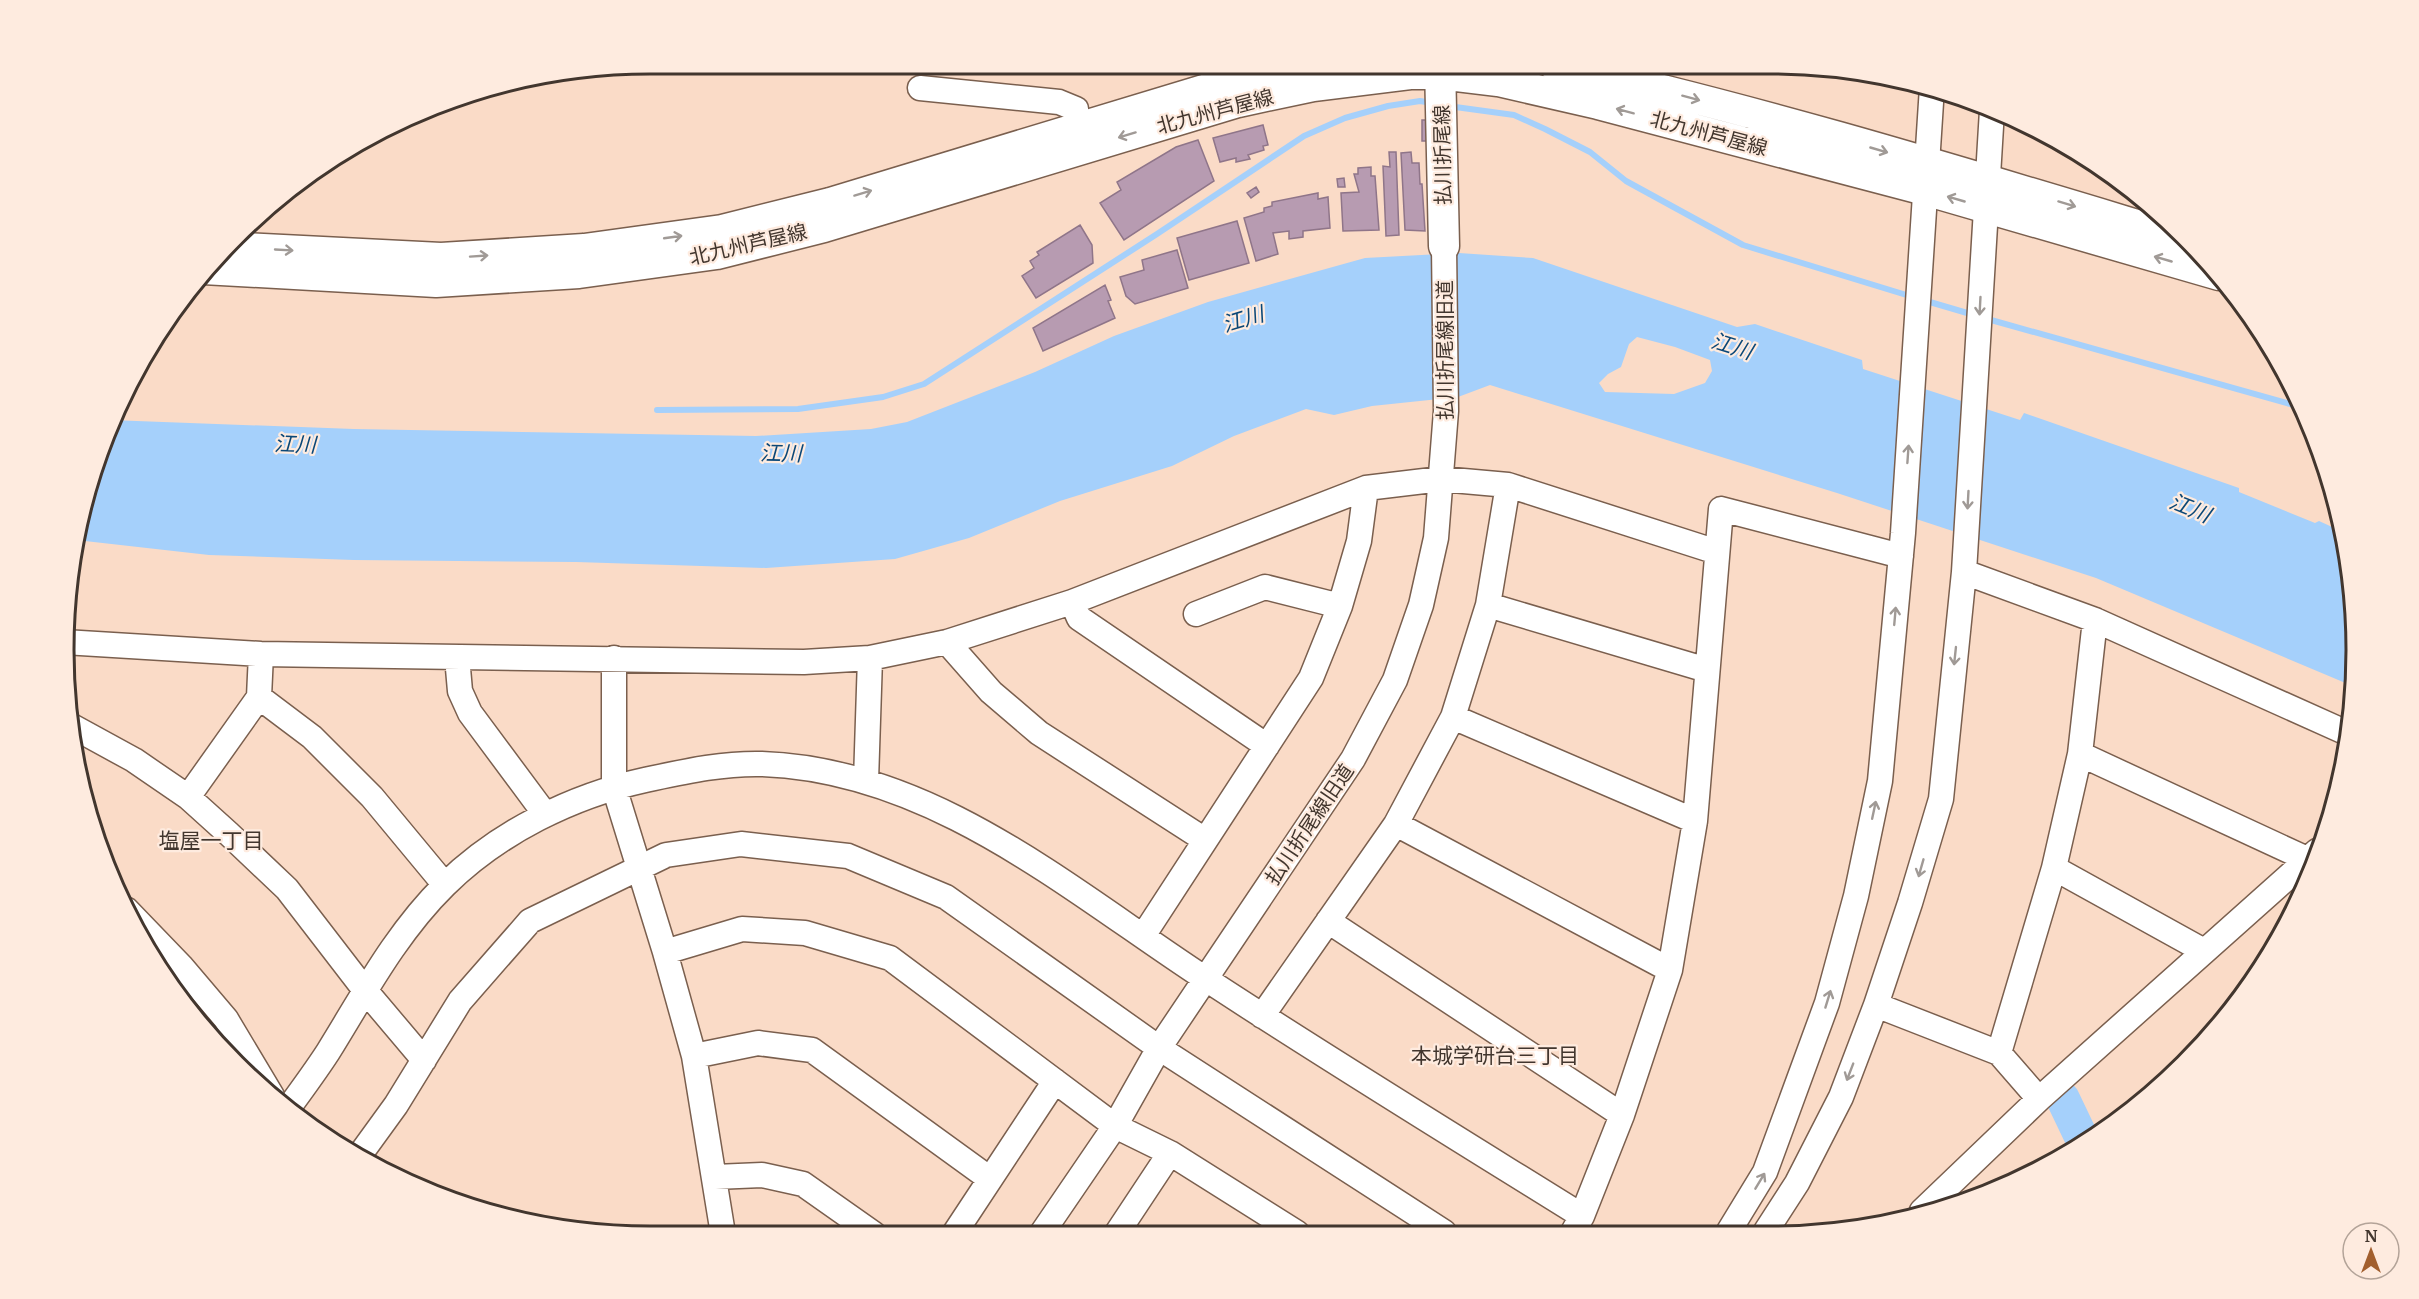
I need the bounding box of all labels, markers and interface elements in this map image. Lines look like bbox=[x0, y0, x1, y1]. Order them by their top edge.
street label: 北九州芦屋線 bbox=[1154, 83, 1276, 139]
one-way arrow bbox=[1682, 93, 1701, 105]
one-way arrow bbox=[1616, 104, 1635, 116]
street label: 払川折尾線 bbox=[1429, 105, 1455, 205]
street label: 北九州芦屋線 bbox=[1648, 105, 1770, 161]
one-way arrow bbox=[1117, 131, 1136, 142]
one-way arrow bbox=[1870, 144, 1889, 156]
one-way arrow bbox=[853, 187, 872, 198]
one-way arrow bbox=[1947, 193, 1966, 204]
one-way arrow bbox=[2057, 199, 2076, 210]
street label: 北九州芦屋線 bbox=[687, 218, 809, 270]
one-way arrow bbox=[662, 231, 682, 242]
one-way arrow bbox=[274, 245, 294, 256]
one-way arrow bbox=[468, 250, 488, 261]
one-way arrow bbox=[2154, 253, 2173, 264]
street label: 払川折尾線旧道 bbox=[1432, 280, 1457, 420]
one-way arrow bbox=[1974, 295, 1985, 315]
water label: 江川 bbox=[1219, 299, 1269, 338]
water label: 江川 bbox=[1708, 327, 1758, 366]
water label: 江川 bbox=[274, 430, 318, 458]
water label: 江川 bbox=[760, 439, 804, 467]
one-way arrow bbox=[1903, 445, 1914, 465]
water label: 江川 bbox=[2165, 488, 2216, 529]
one-way arrow bbox=[1962, 490, 1973, 510]
one-way arrow bbox=[1890, 607, 1901, 626]
one-way arrow bbox=[1949, 645, 1960, 665]
street label: 払川折尾線旧道 bbox=[1259, 759, 1359, 889]
one-way arrow bbox=[1869, 800, 1881, 819]
district label: 塩屋一丁目 bbox=[159, 827, 264, 854]
one-way arrow bbox=[1915, 858, 1926, 877]
one-way arrow bbox=[1823, 990, 1834, 1009]
district label: 本城学研台三丁目 bbox=[1411, 1042, 1579, 1069]
one-way arrow bbox=[1844, 1062, 1855, 1081]
one-way arrow bbox=[1754, 1173, 1766, 1190]
north arrow bbox=[2341, 1221, 2401, 1281]
text: N bbox=[2365, 1226, 2378, 1246]

